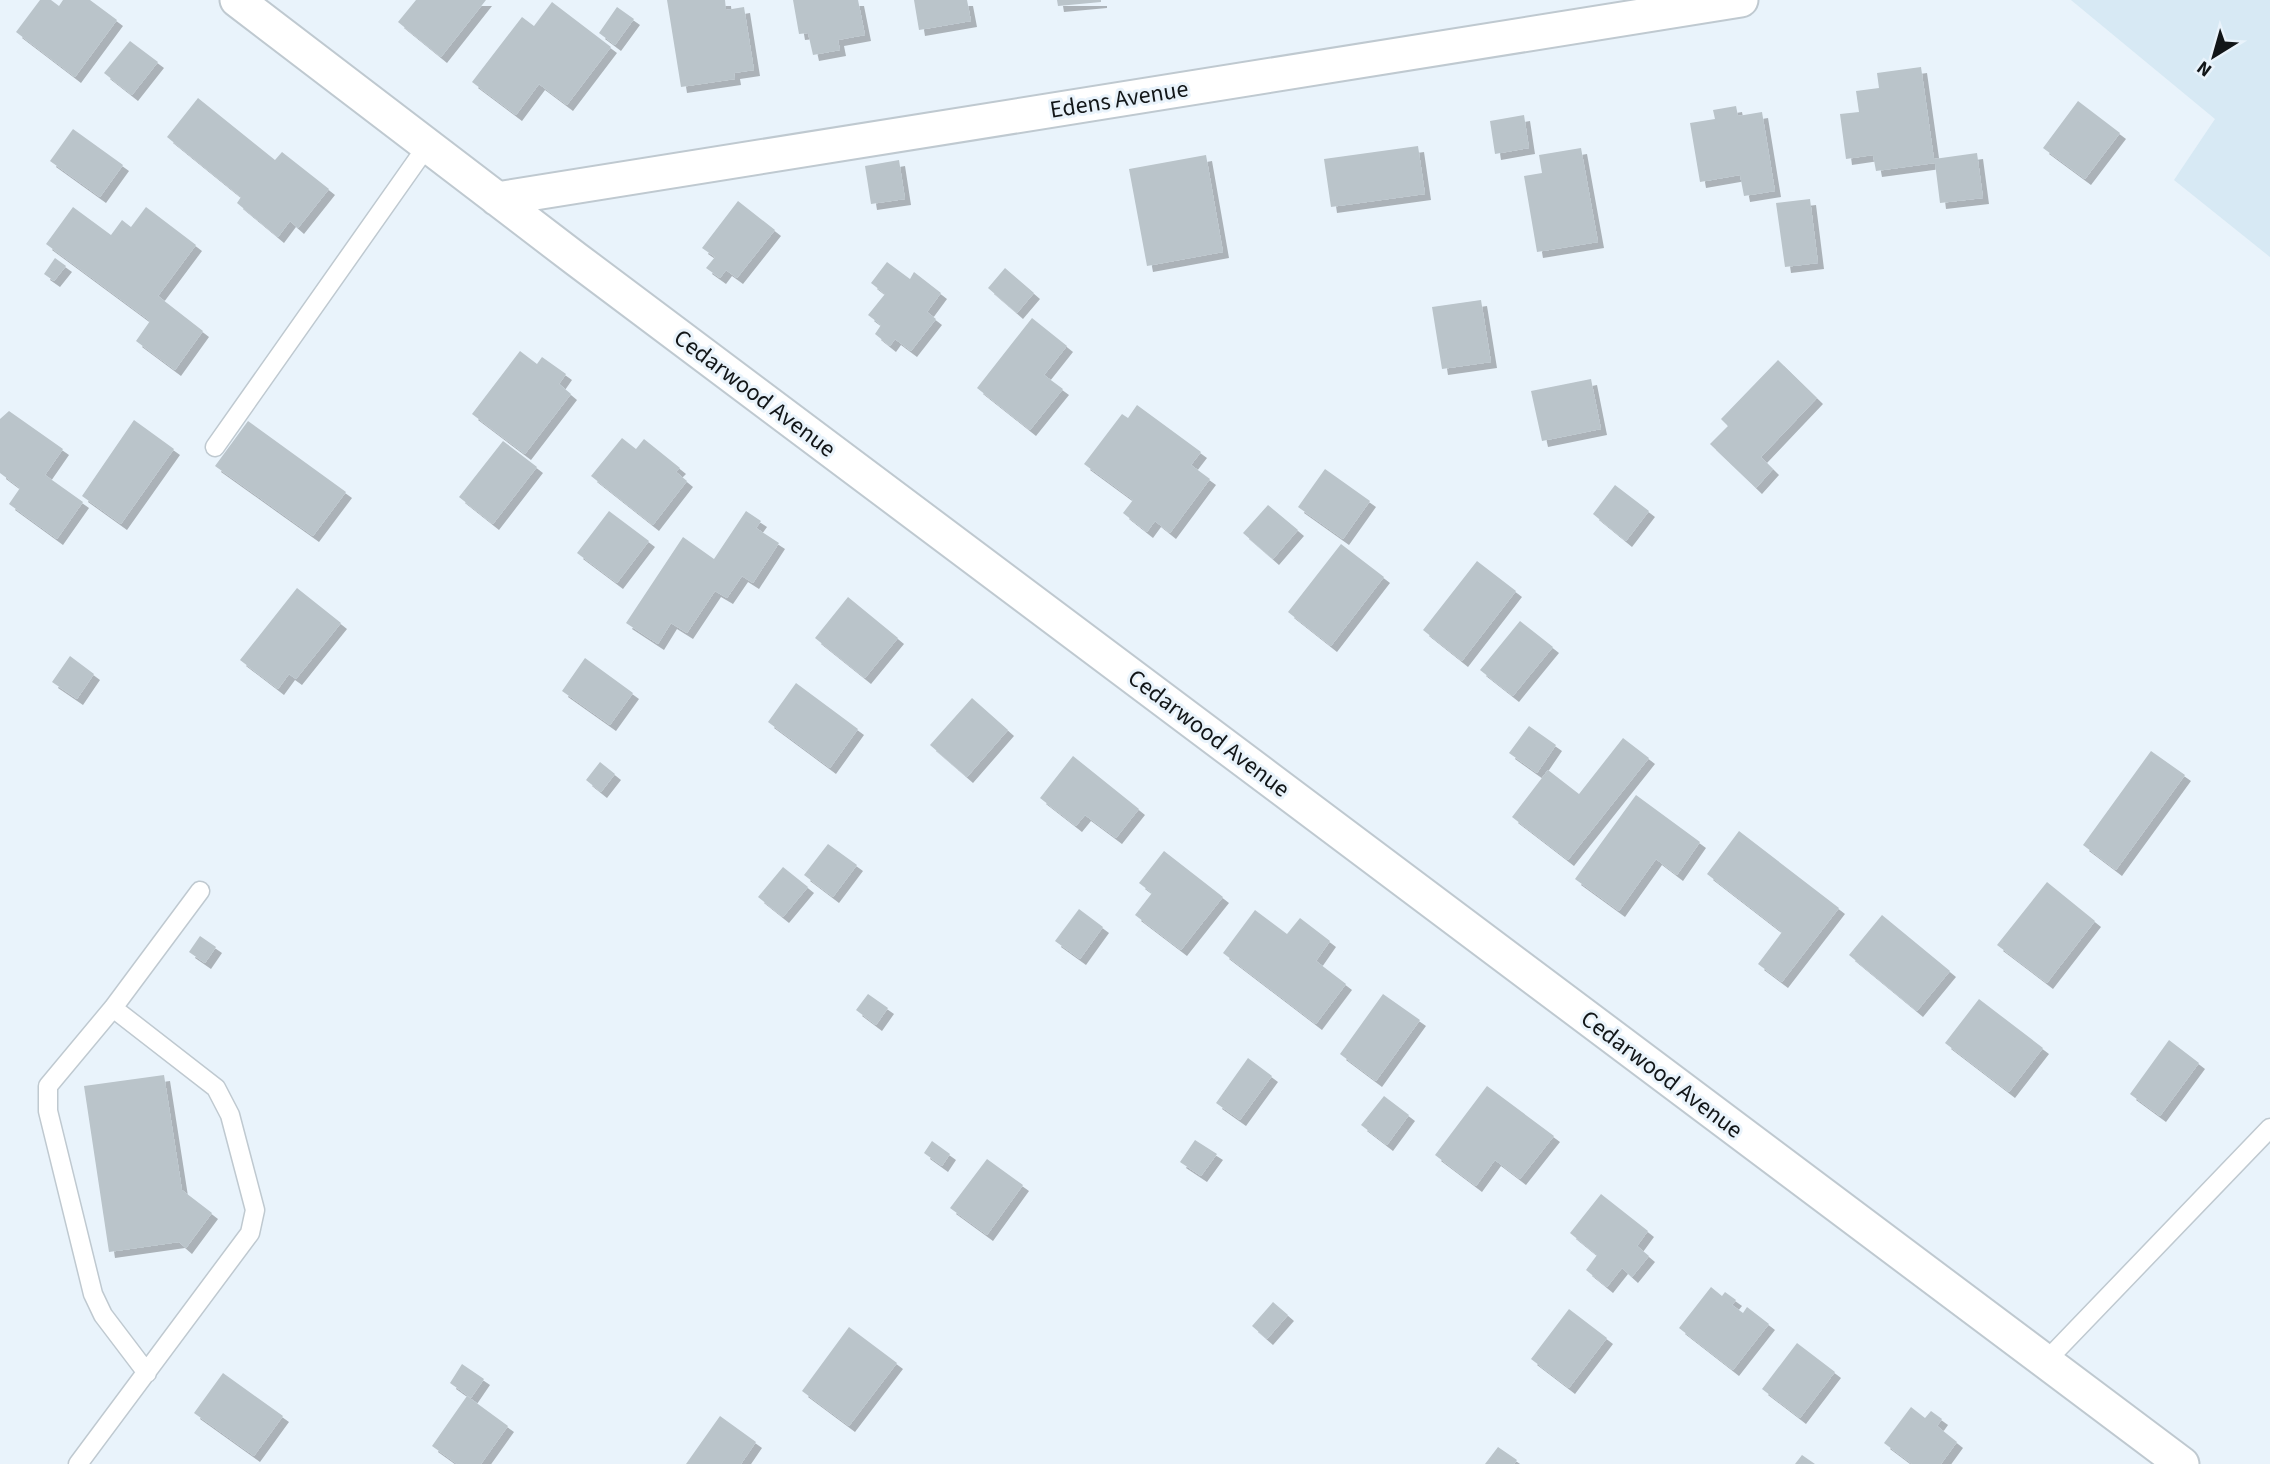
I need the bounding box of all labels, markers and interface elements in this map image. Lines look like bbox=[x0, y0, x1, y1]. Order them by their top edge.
north arrow bbox=[2179, 21, 2249, 91]
text: N bbox=[2191, 54, 2218, 83]
street label: Edens Avenue bbox=[1047, 71, 1191, 128]
street label: Cedarwood Avenue bbox=[666, 321, 843, 466]
street label: Cedarwood Avenue bbox=[1120, 661, 1297, 806]
street label: Cedarwood Avenue bbox=[1573, 1002, 1750, 1147]

